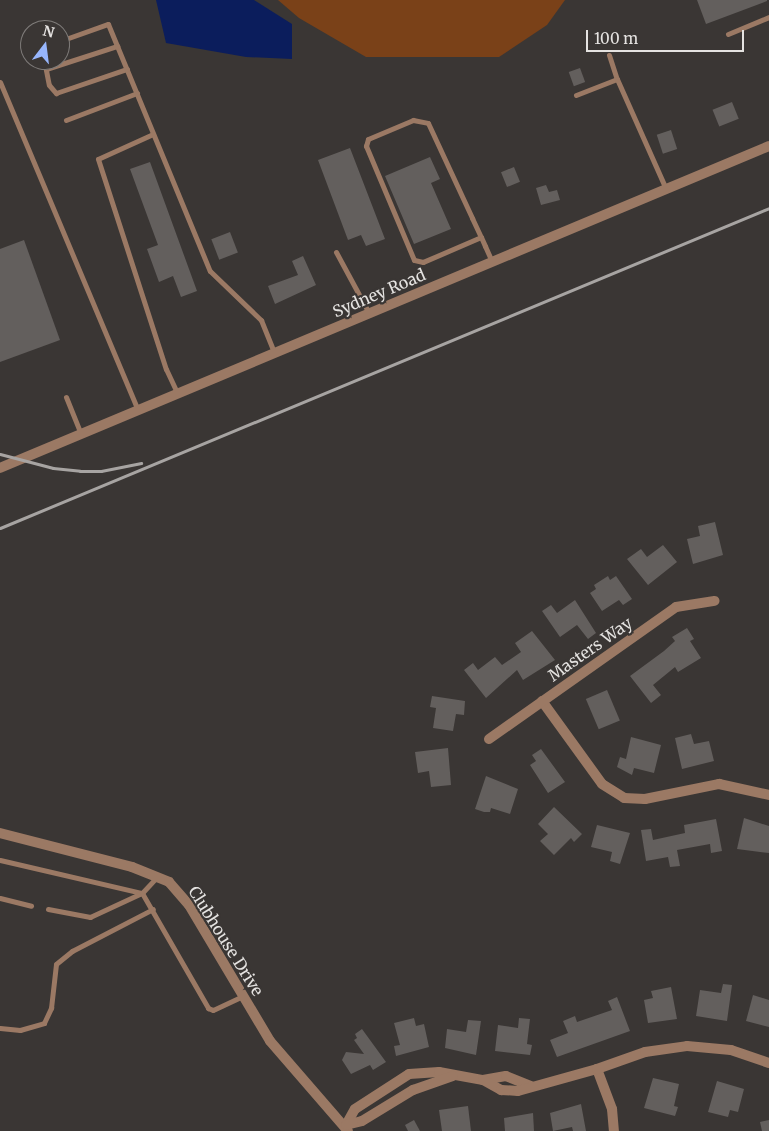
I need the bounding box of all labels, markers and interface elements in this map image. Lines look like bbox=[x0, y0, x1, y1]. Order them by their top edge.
north arrow bbox=[20, 20, 70, 70]
scale bar bbox=[589, 20, 746, 52]
text: N bbox=[41, 21, 56, 42]
text: 100 m bbox=[594, 29, 638, 48]
street label: Sydney Road bbox=[330, 265, 428, 321]
street label: Masters Way bbox=[544, 613, 636, 685]
street label: Clubhouse Drive bbox=[185, 883, 267, 999]

